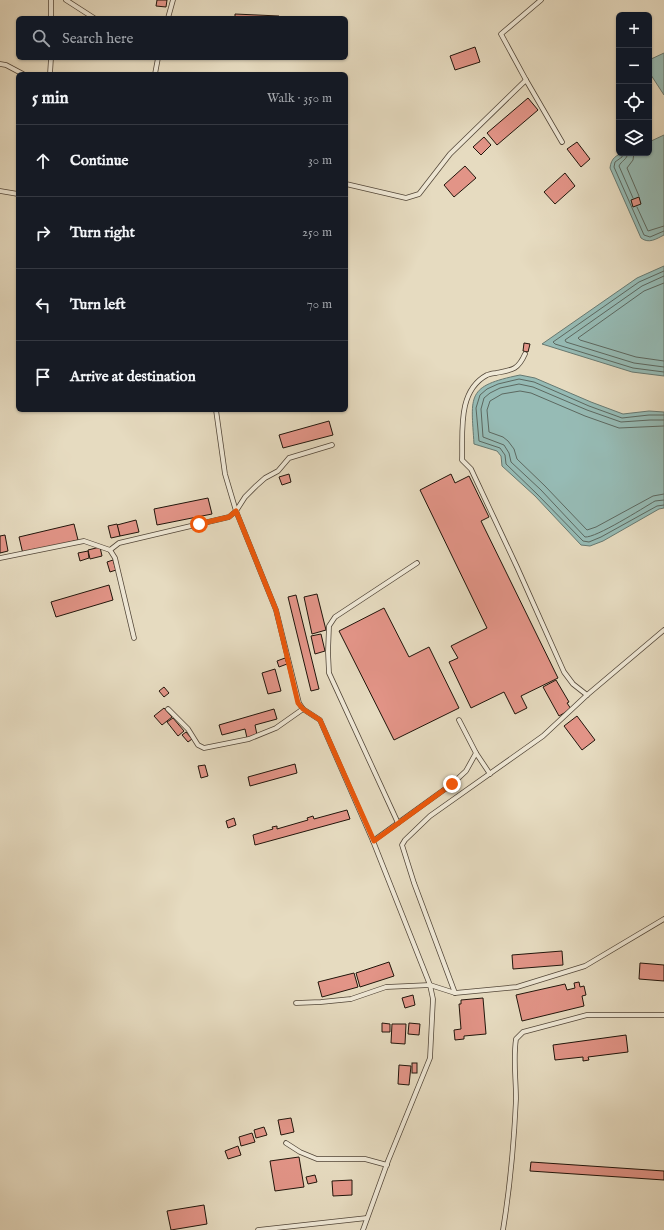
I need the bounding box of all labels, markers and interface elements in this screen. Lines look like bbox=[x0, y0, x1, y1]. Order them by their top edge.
map controls bbox=[616, 12, 652, 156]
button: + bbox=[616, 12, 652, 48]
search box bbox=[16, 16, 348, 60]
icon: search bbox=[30, 27, 52, 49]
text: Search here bbox=[62, 29, 133, 48]
button: − bbox=[616, 48, 652, 84]
button: locate bbox=[616, 84, 652, 120]
text: 5 min bbox=[32, 88, 69, 109]
text: Walk · 350 m bbox=[267, 90, 332, 107]
button: layers bbox=[616, 120, 652, 156]
icon: ahead bbox=[32, 150, 54, 172]
text: Continue bbox=[70, 151, 128, 170]
text: 30 m bbox=[308, 152, 332, 169]
icon: right bbox=[32, 222, 54, 244]
text: Turn right bbox=[70, 223, 135, 242]
text: 250 m bbox=[302, 224, 332, 241]
icon: left bbox=[32, 294, 54, 316]
text: Turn left bbox=[70, 295, 126, 314]
text: 70 m bbox=[307, 296, 332, 313]
icon: arrive bbox=[32, 366, 54, 388]
text: Arrive at destination bbox=[70, 367, 196, 386]
route start bbox=[190, 515, 208, 533]
route end bbox=[443, 775, 461, 793]

